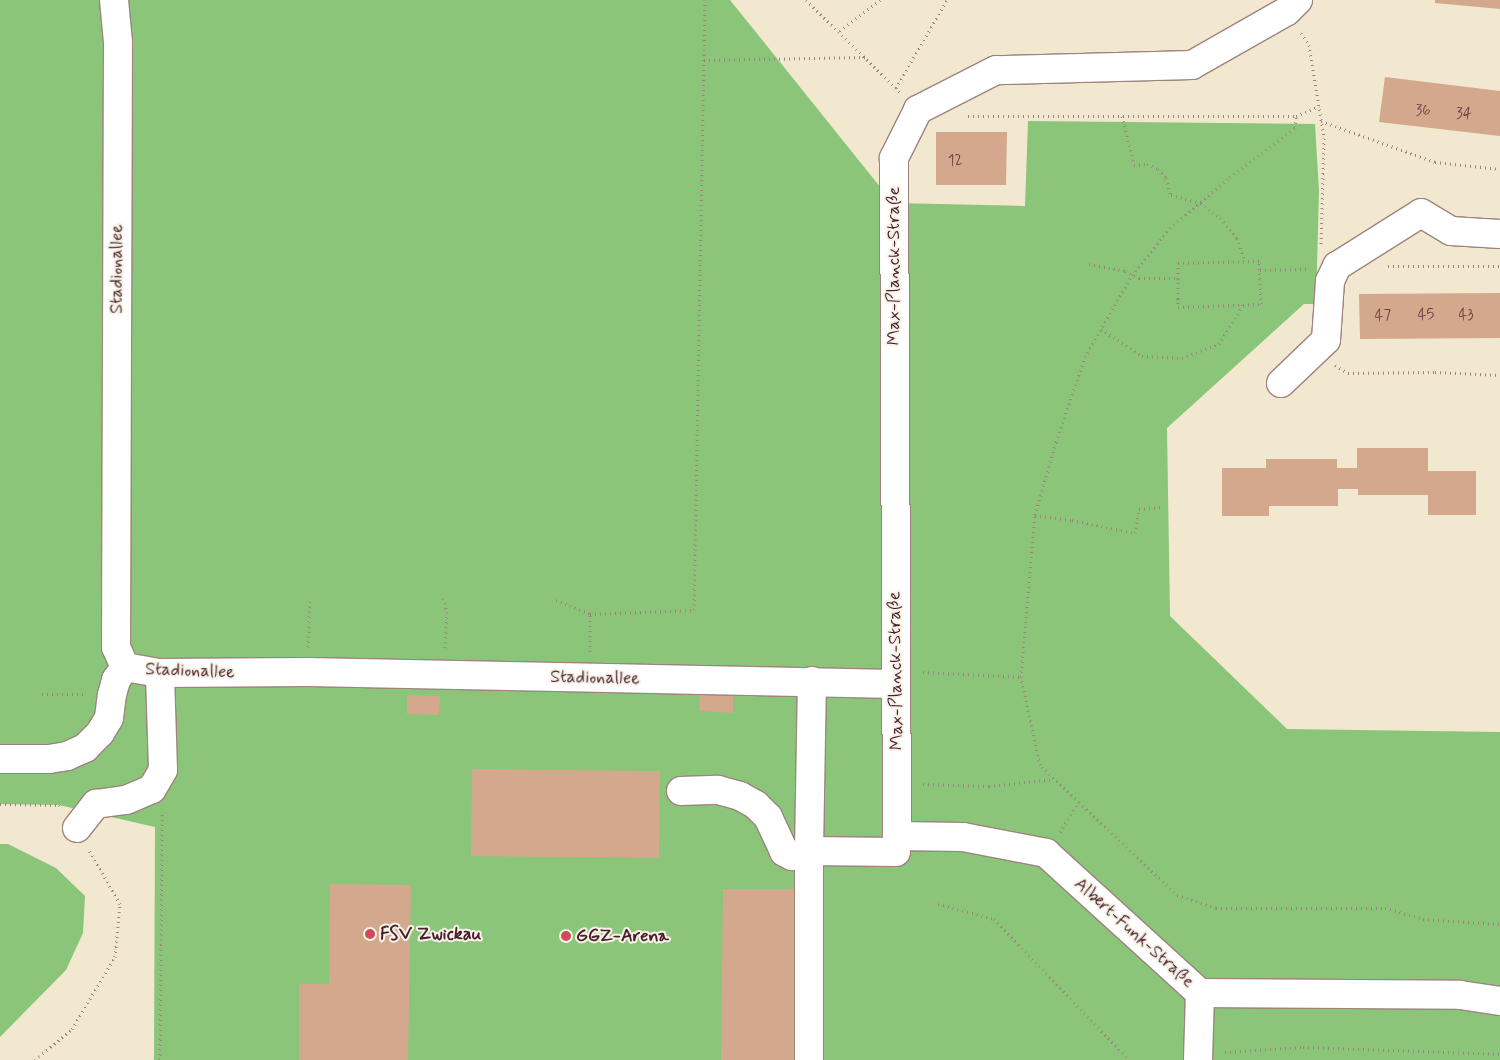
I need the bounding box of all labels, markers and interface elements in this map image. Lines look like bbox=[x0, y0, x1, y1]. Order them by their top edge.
house number: 36 bbox=[1415, 103, 1431, 121]
house number: 34 bbox=[1456, 106, 1472, 124]
house number: 12 bbox=[948, 153, 962, 171]
street label: Max-Planck-Straße bbox=[883, 187, 905, 345]
street label: Stadionallee bbox=[106, 224, 128, 314]
house number: 45 bbox=[1418, 307, 1434, 325]
house number: 43 bbox=[1458, 307, 1474, 325]
house number: 47 bbox=[1375, 308, 1391, 326]
street label: Max-Planck-Straße bbox=[884, 591, 908, 751]
street label: Stadionallee bbox=[145, 659, 235, 683]
street label: Stadionallee bbox=[550, 666, 640, 690]
street label: Albert-Funk-Straße bbox=[1069, 873, 1199, 993]
place label: FSV Zwickau bbox=[380, 923, 482, 945]
place label: GGZ-Arena bbox=[576, 925, 669, 947]
marker: FSV Zwickau bbox=[364, 928, 376, 940]
marker: GGZ-Arena bbox=[560, 930, 572, 942]

